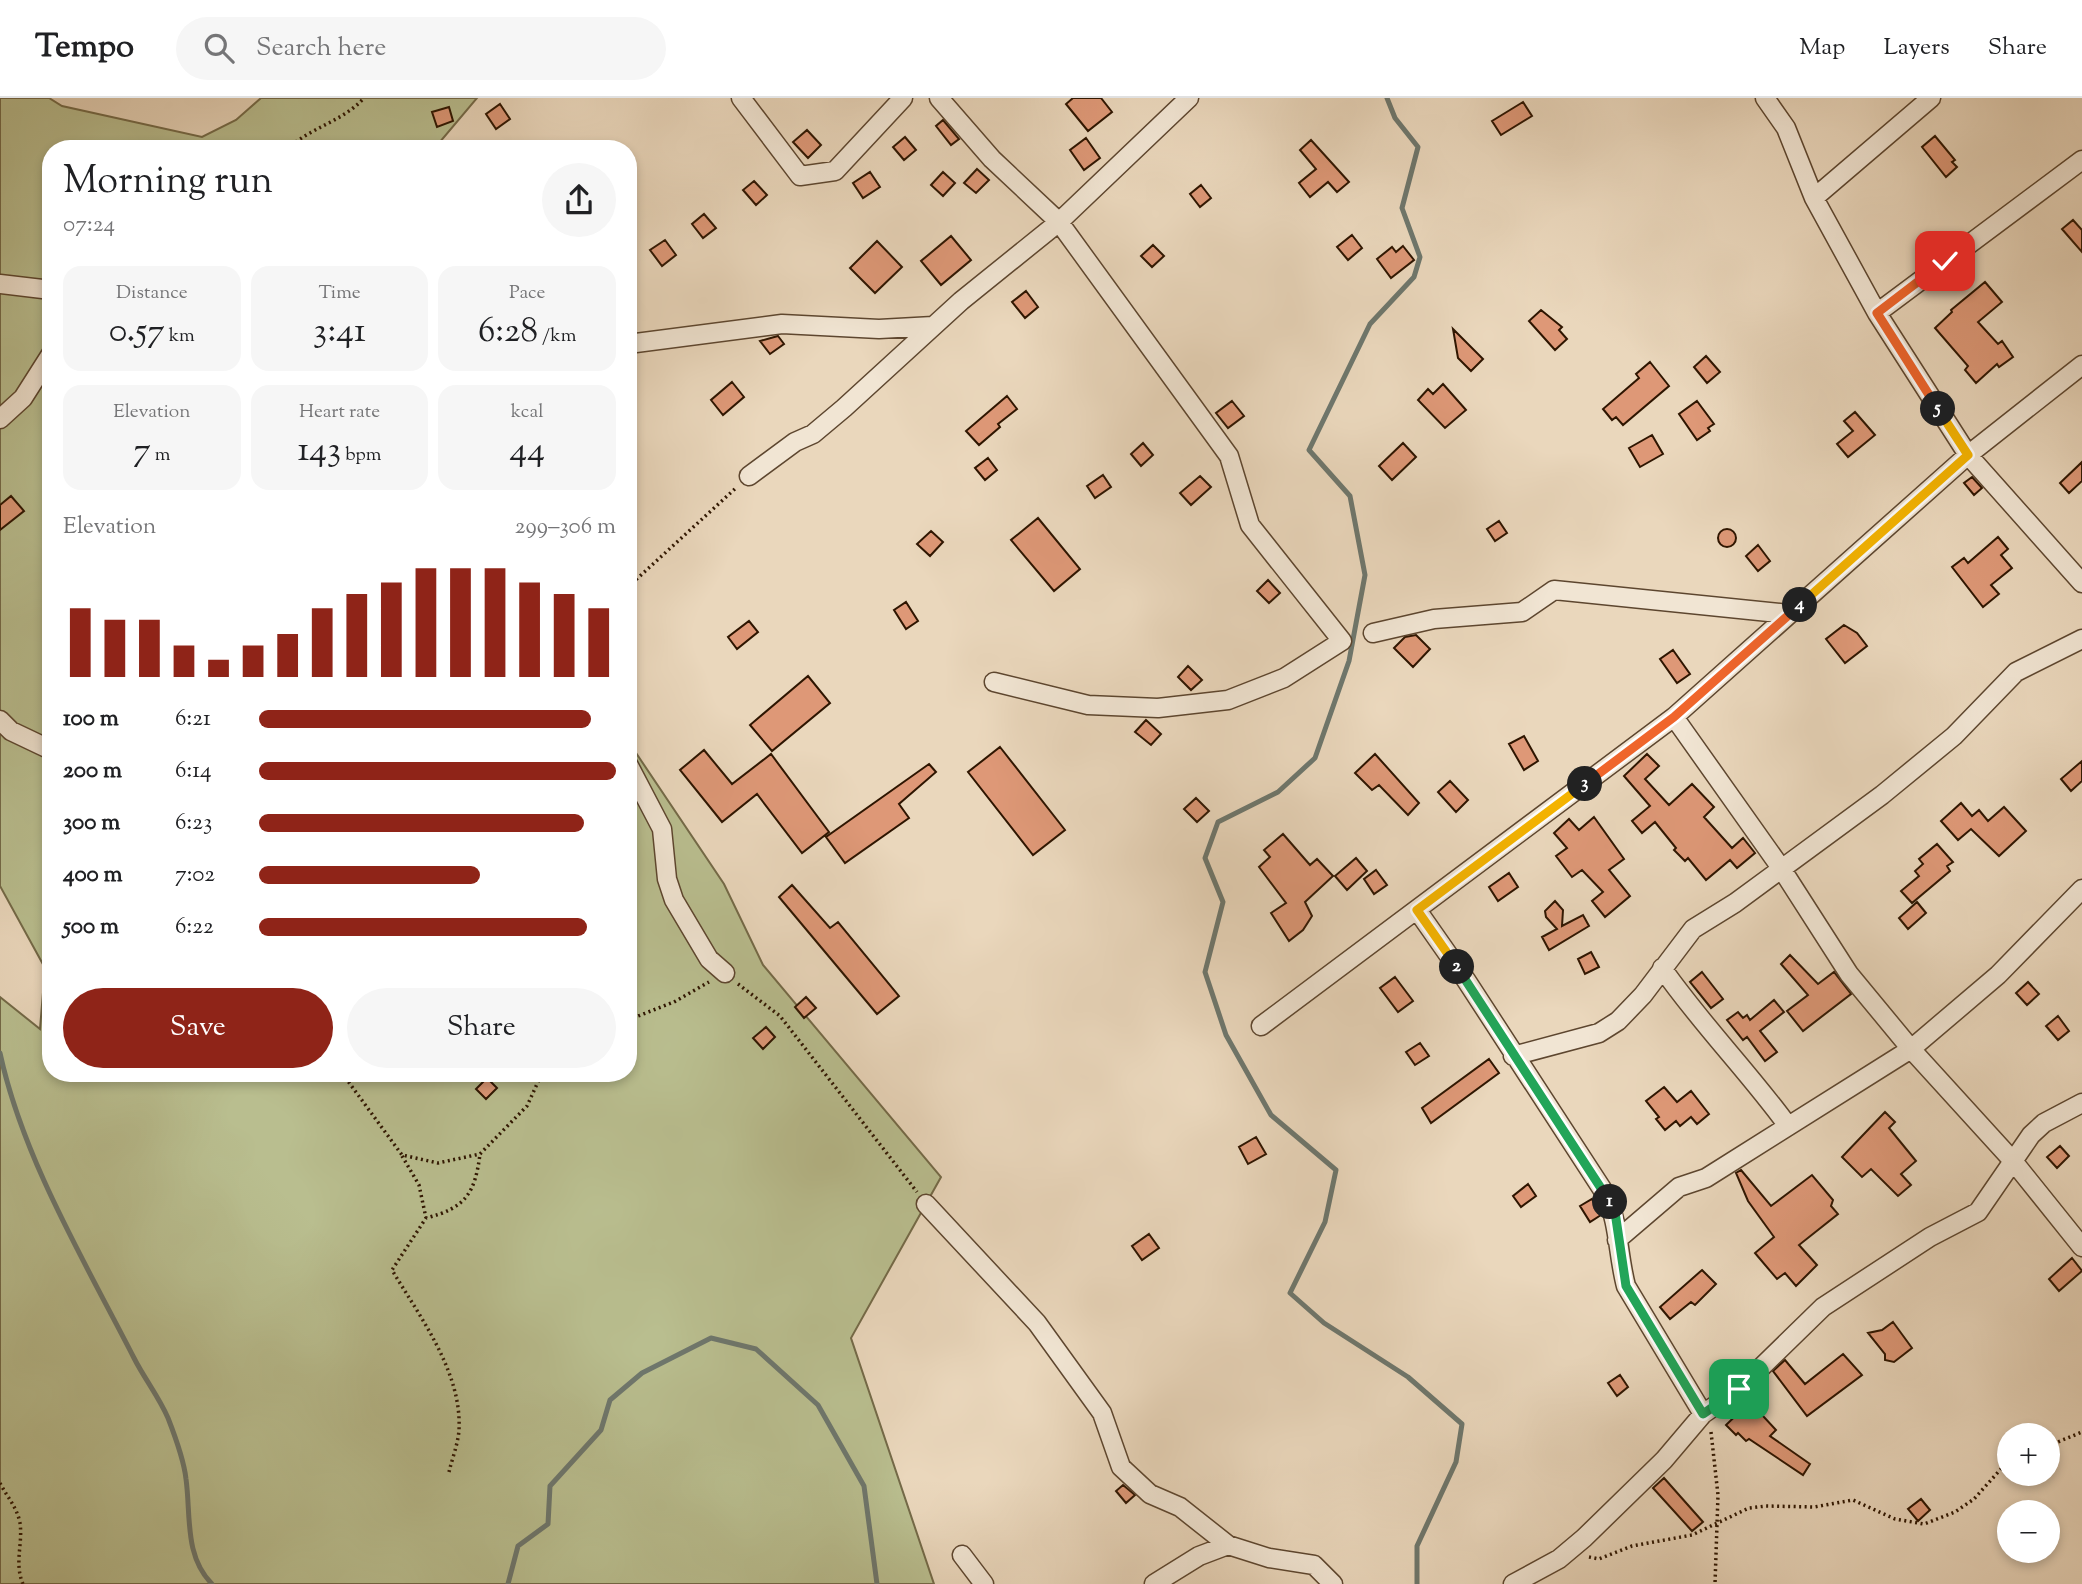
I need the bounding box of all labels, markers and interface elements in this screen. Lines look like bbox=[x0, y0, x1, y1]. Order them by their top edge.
search box bbox=[176, 17, 666, 80]
text: Tempo bbox=[35, 24, 134, 72]
icon: search bbox=[200, 29, 238, 67]
text: Search here bbox=[256, 30, 386, 67]
text: Map bbox=[1799, 31, 1845, 65]
text: Layers bbox=[1883, 31, 1950, 65]
text: Share bbox=[1988, 31, 2047, 65]
text: Morning run bbox=[63, 156, 273, 210]
button: share bbox=[542, 163, 616, 237]
text: 07:24 bbox=[63, 209, 115, 242]
pin bbox=[1915, 231, 1975, 291]
icon: check bbox=[1926, 242, 1964, 280]
text: Distance bbox=[116, 280, 188, 307]
text: Time bbox=[318, 280, 361, 307]
text: Pace bbox=[509, 280, 545, 307]
text: 0.57 bbox=[109, 307, 165, 358]
text: 3:41 bbox=[313, 307, 366, 358]
text: 6:28 bbox=[478, 307, 538, 358]
text: km bbox=[165, 323, 195, 350]
text: /km bbox=[538, 323, 576, 350]
pin: 5 bbox=[1920, 392, 1955, 426]
text: 5 bbox=[1934, 395, 1941, 422]
text: Elevation bbox=[113, 399, 190, 426]
text: Heart rate bbox=[299, 399, 380, 426]
text: kcal bbox=[511, 399, 543, 426]
text: 7 bbox=[133, 426, 151, 477]
text: 143 bbox=[297, 426, 341, 477]
text: 44 bbox=[510, 426, 545, 477]
text: m bbox=[151, 442, 170, 469]
text: bpm bbox=[341, 442, 382, 469]
text: Elevation bbox=[63, 511, 156, 544]
text: 299–306 m bbox=[515, 511, 616, 544]
pin: 4 bbox=[1783, 588, 1818, 622]
text: 4 bbox=[1795, 591, 1804, 618]
text: 100 m bbox=[63, 703, 119, 736]
text: 6:21 bbox=[175, 703, 211, 736]
text: 200 m bbox=[63, 755, 122, 788]
text: 6:14 bbox=[175, 755, 212, 788]
pin: 3 bbox=[1568, 766, 1602, 802]
text: 3 bbox=[1581, 770, 1588, 797]
text: 300 m bbox=[63, 807, 120, 840]
text: 6:23 bbox=[175, 807, 212, 840]
text: 400 m bbox=[63, 859, 123, 892]
text: 7:02 bbox=[175, 859, 215, 892]
text: 500 m bbox=[63, 911, 119, 944]
text: 6:22 bbox=[175, 911, 214, 944]
pin: 2 bbox=[1440, 950, 1474, 984]
text: 2 bbox=[1452, 953, 1461, 980]
button: Save bbox=[63, 988, 333, 1068]
button: Share bbox=[347, 988, 616, 1068]
pin: 1 bbox=[1592, 1184, 1628, 1220]
text: 1 bbox=[1606, 1188, 1613, 1215]
pin bbox=[1709, 1359, 1769, 1419]
icon: arrive bbox=[1720, 1370, 1758, 1408]
map controls bbox=[1997, 1423, 2060, 1563]
button: + bbox=[1997, 1423, 2060, 1486]
button: − bbox=[1997, 1500, 2060, 1563]

